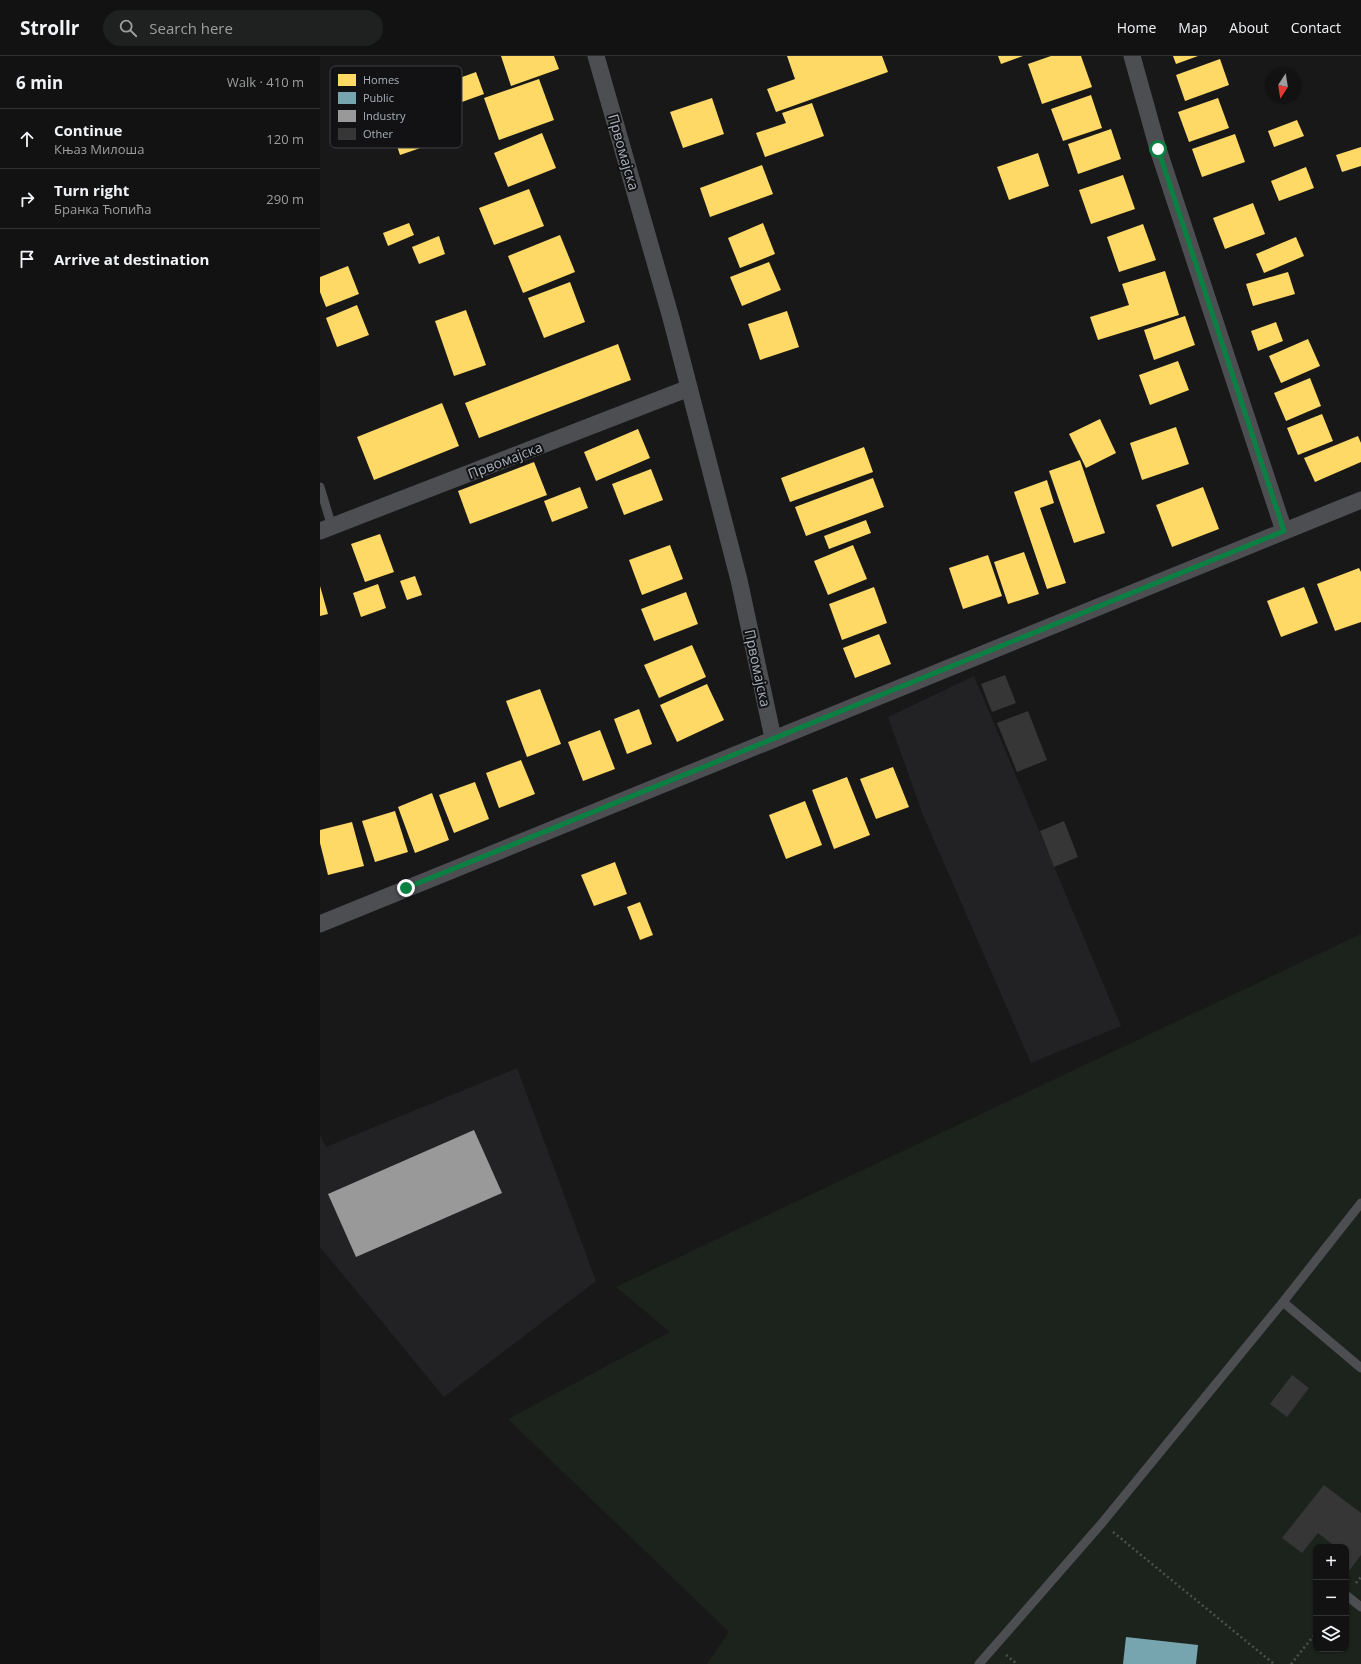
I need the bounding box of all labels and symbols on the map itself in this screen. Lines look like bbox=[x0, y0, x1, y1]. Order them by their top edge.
legend bbox=[330, 66, 462, 148]
north arrow bbox=[1265, 68, 1301, 104]
text: Homes bbox=[363, 72, 399, 87]
text: Public bbox=[363, 90, 394, 105]
text: Industry bbox=[363, 108, 406, 123]
street label: Првомајска bbox=[604, 112, 644, 192]
text: Other bbox=[363, 126, 393, 141]
route start bbox=[1149, 140, 1167, 158]
street label: Првомајска bbox=[465, 437, 545, 483]
street label: Првомајска bbox=[741, 628, 775, 708]
route end bbox=[397, 879, 415, 897]

